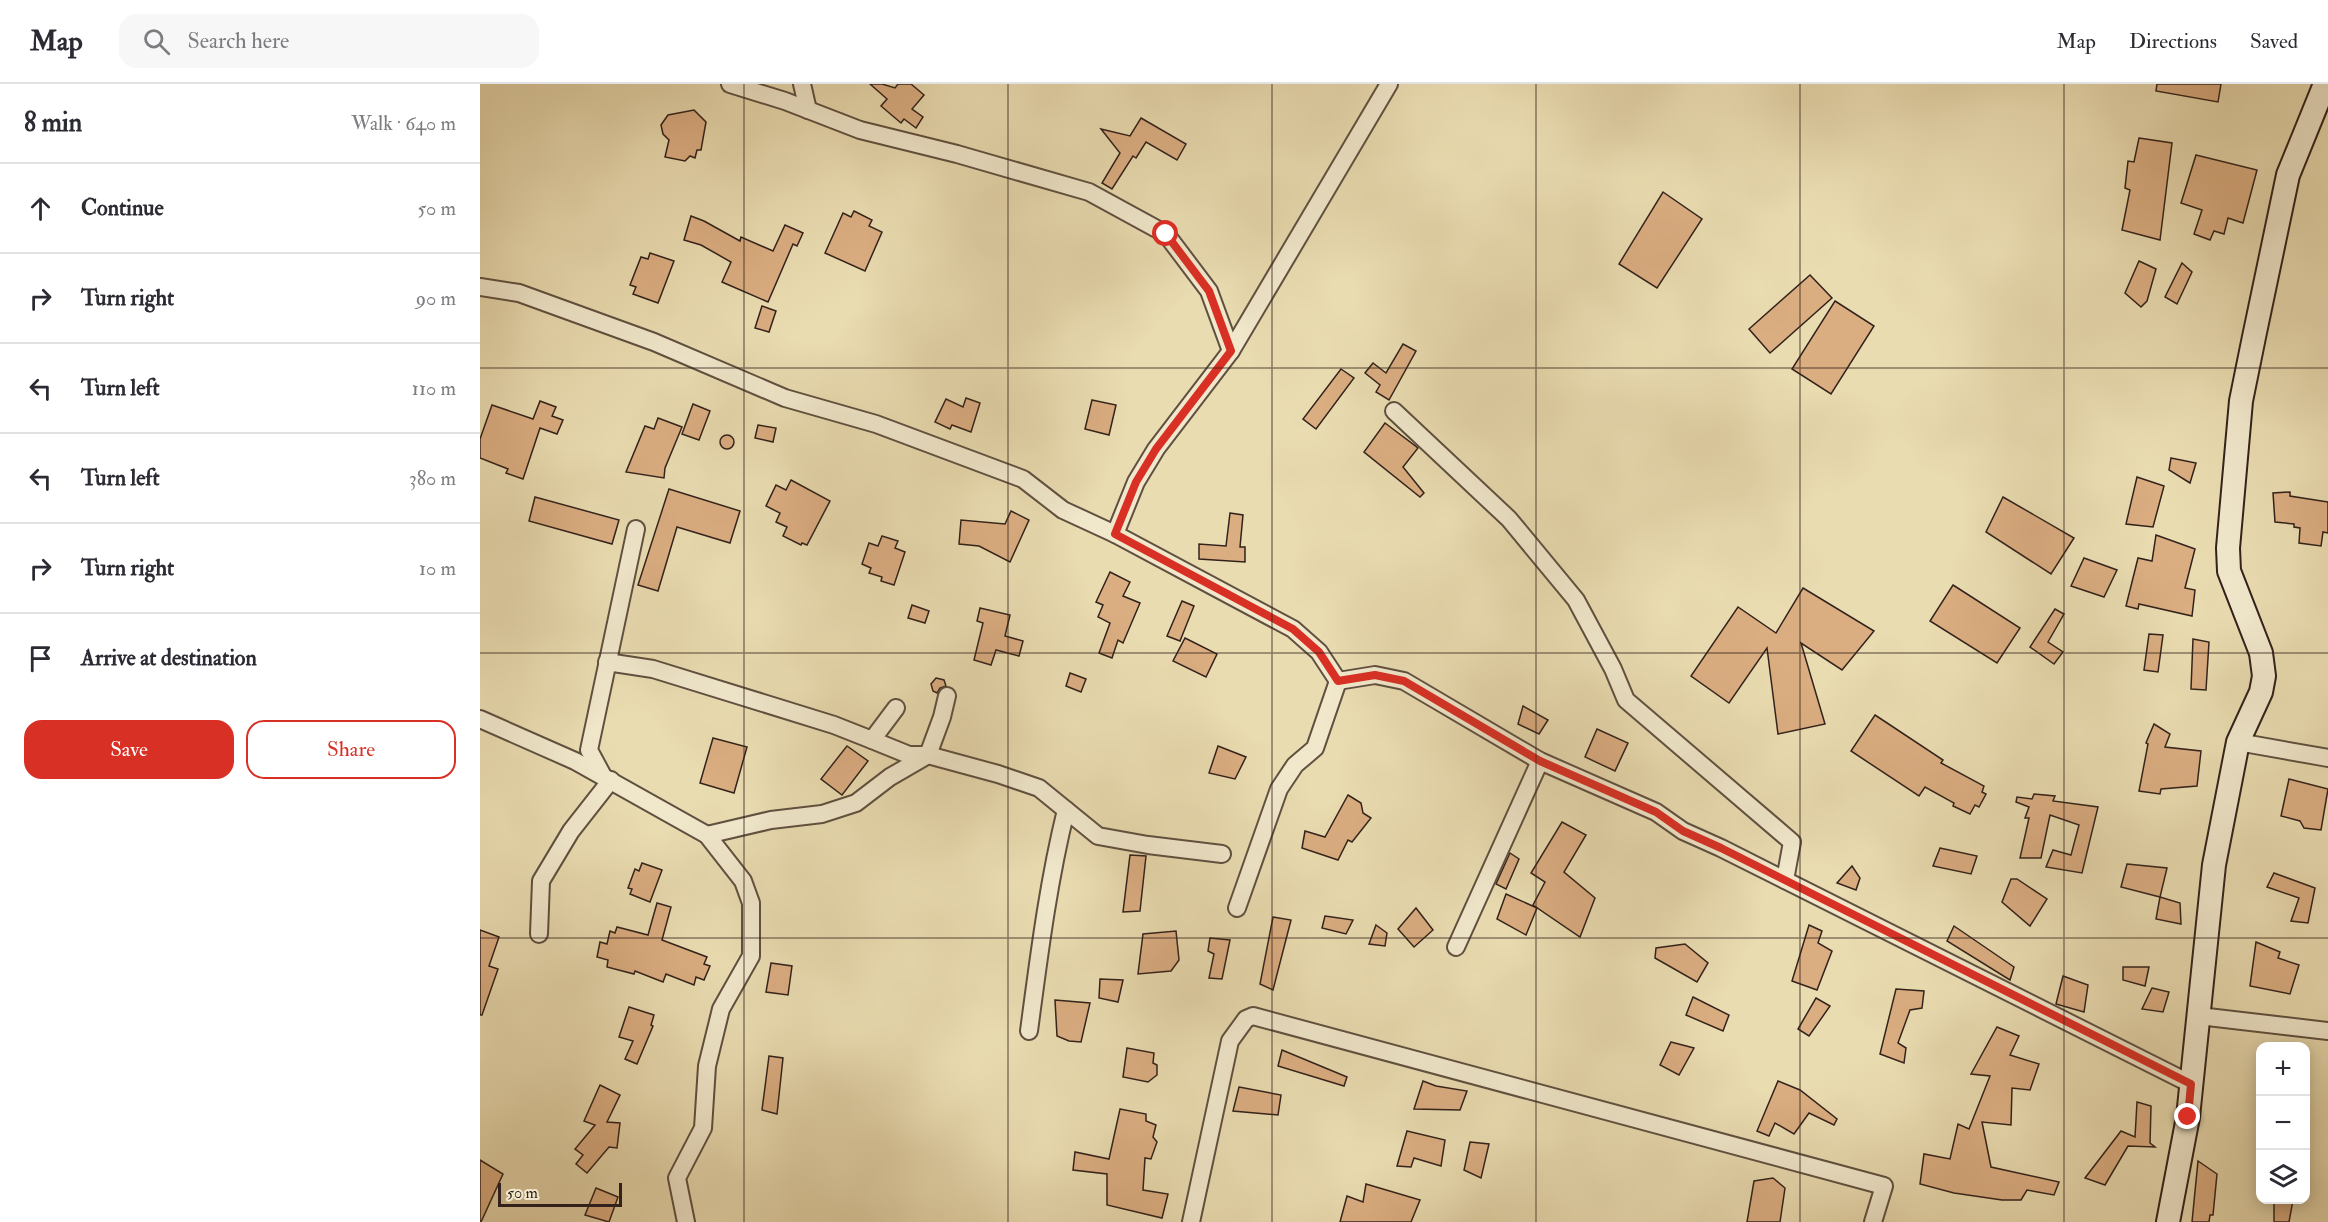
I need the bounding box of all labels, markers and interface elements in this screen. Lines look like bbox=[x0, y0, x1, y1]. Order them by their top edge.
search box bbox=[119, 14, 539, 68]
text: Map bbox=[30, 24, 83, 59]
icon: search bbox=[140, 25, 173, 58]
text: Search here bbox=[188, 27, 289, 55]
text: Map bbox=[2056, 28, 2096, 55]
text: Directions bbox=[2129, 28, 2217, 55]
text: Saved bbox=[2250, 28, 2298, 55]
text: 8 min bbox=[24, 107, 82, 139]
text: Walk · 640 m bbox=[351, 111, 456, 136]
icon: ahead bbox=[24, 192, 57, 225]
text: Continue bbox=[81, 194, 164, 222]
text: 50 m bbox=[417, 196, 456, 221]
route start bbox=[1152, 220, 1178, 246]
icon: right bbox=[24, 282, 57, 315]
text: Turn right bbox=[81, 284, 174, 312]
text: 90 m bbox=[416, 286, 456, 311]
icon: left bbox=[24, 372, 57, 405]
text: Turn left bbox=[81, 374, 160, 402]
text: 110 m bbox=[412, 376, 456, 401]
icon: left bbox=[24, 462, 57, 495]
text: Turn left bbox=[81, 464, 160, 492]
text: 380 m bbox=[409, 466, 456, 491]
icon: right bbox=[24, 552, 57, 585]
text: Turn right bbox=[81, 554, 174, 582]
text: 10 m bbox=[419, 556, 456, 581]
icon: arrive bbox=[24, 642, 57, 675]
text: Arrive at destination bbox=[81, 644, 257, 672]
button: Save bbox=[24, 720, 234, 779]
button: Share bbox=[246, 720, 456, 779]
map controls bbox=[2256, 1042, 2310, 1204]
button: + bbox=[2256, 1042, 2310, 1096]
button: − bbox=[2256, 1096, 2310, 1150]
route end bbox=[2174, 1103, 2200, 1129]
button: layers bbox=[2256, 1150, 2310, 1204]
scale bar bbox=[498, 1180, 622, 1208]
text: 50 m bbox=[507, 1183, 538, 1203]

